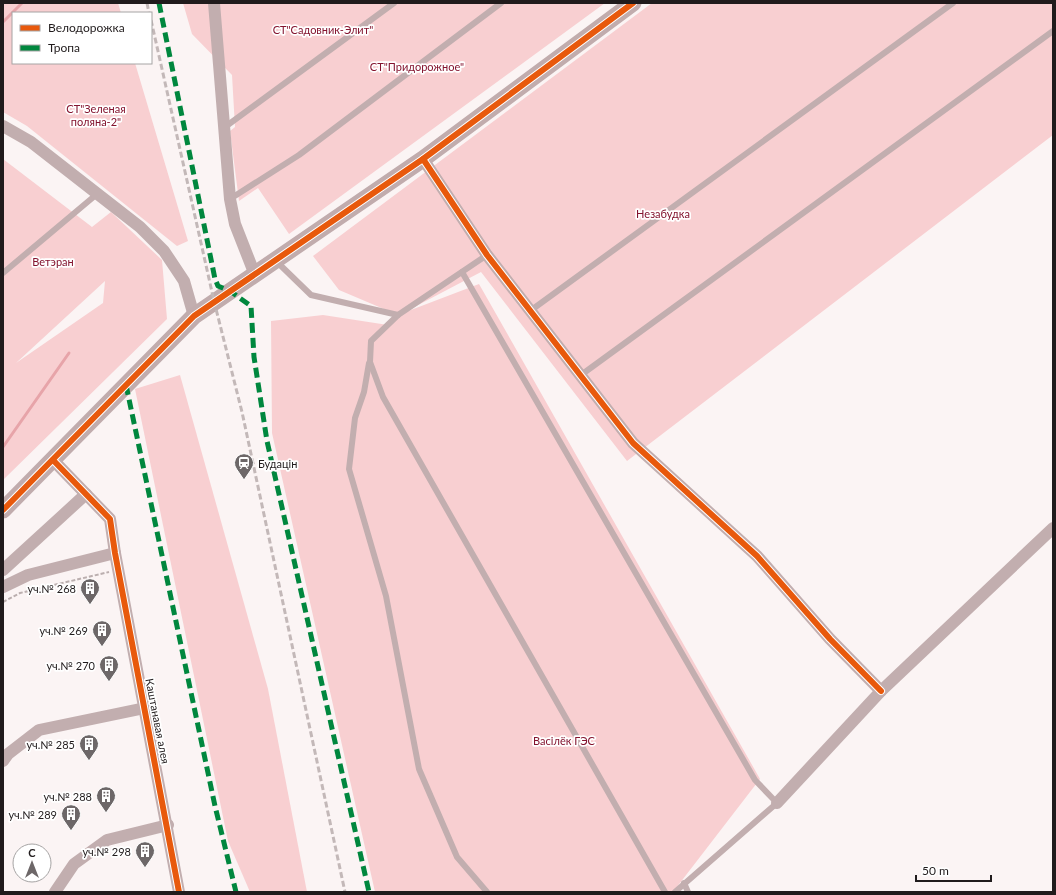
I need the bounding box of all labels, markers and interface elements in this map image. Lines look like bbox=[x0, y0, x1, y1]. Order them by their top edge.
legend bbox=[12, 12, 152, 64]
text: Велодорожка bbox=[48, 20, 125, 35]
park label: СТ"Садовник-Элит" bbox=[273, 23, 373, 36]
text: Тропа bbox=[48, 40, 80, 55]
park label: СТ"Придорожное" bbox=[370, 60, 464, 73]
park label: СТ"Зеленая поляна-2" bbox=[66, 102, 126, 128]
park label: Незабудка bbox=[636, 207, 690, 220]
park label: Ветэран bbox=[32, 255, 74, 268]
station icon: Будацін bbox=[233, 452, 255, 480]
place label: Будацін bbox=[258, 457, 297, 470]
building icon: уч.№ 268 bbox=[79, 577, 101, 605]
place label: уч.№ 268 bbox=[27, 582, 76, 595]
building icon: уч.№ 269 bbox=[91, 619, 113, 647]
place label: уч.№ 269 bbox=[39, 624, 88, 637]
building icon: уч.№ 270 bbox=[98, 654, 120, 682]
place label: уч.№ 270 bbox=[46, 659, 96, 672]
street label: Каштанавая алея bbox=[143, 677, 173, 765]
building icon: уч.№ 285 bbox=[78, 733, 100, 761]
park label: Васілёк ГЭС bbox=[533, 734, 596, 747]
place label: уч.№ 285 bbox=[26, 738, 75, 751]
building icon: уч.№ 288 bbox=[95, 785, 117, 813]
place label: уч.№ 288 bbox=[43, 790, 92, 803]
building icon: уч.№ 289 bbox=[60, 803, 82, 831]
place label: уч.№ 289 bbox=[8, 808, 57, 821]
building icon: уч.№ 298 bbox=[134, 840, 156, 868]
north arrow bbox=[12, 843, 52, 883]
place label: уч.№ 298 bbox=[82, 845, 131, 858]
text: С bbox=[28, 846, 36, 859]
scale bar bbox=[916, 857, 991, 883]
text: 50 m bbox=[922, 863, 949, 878]

